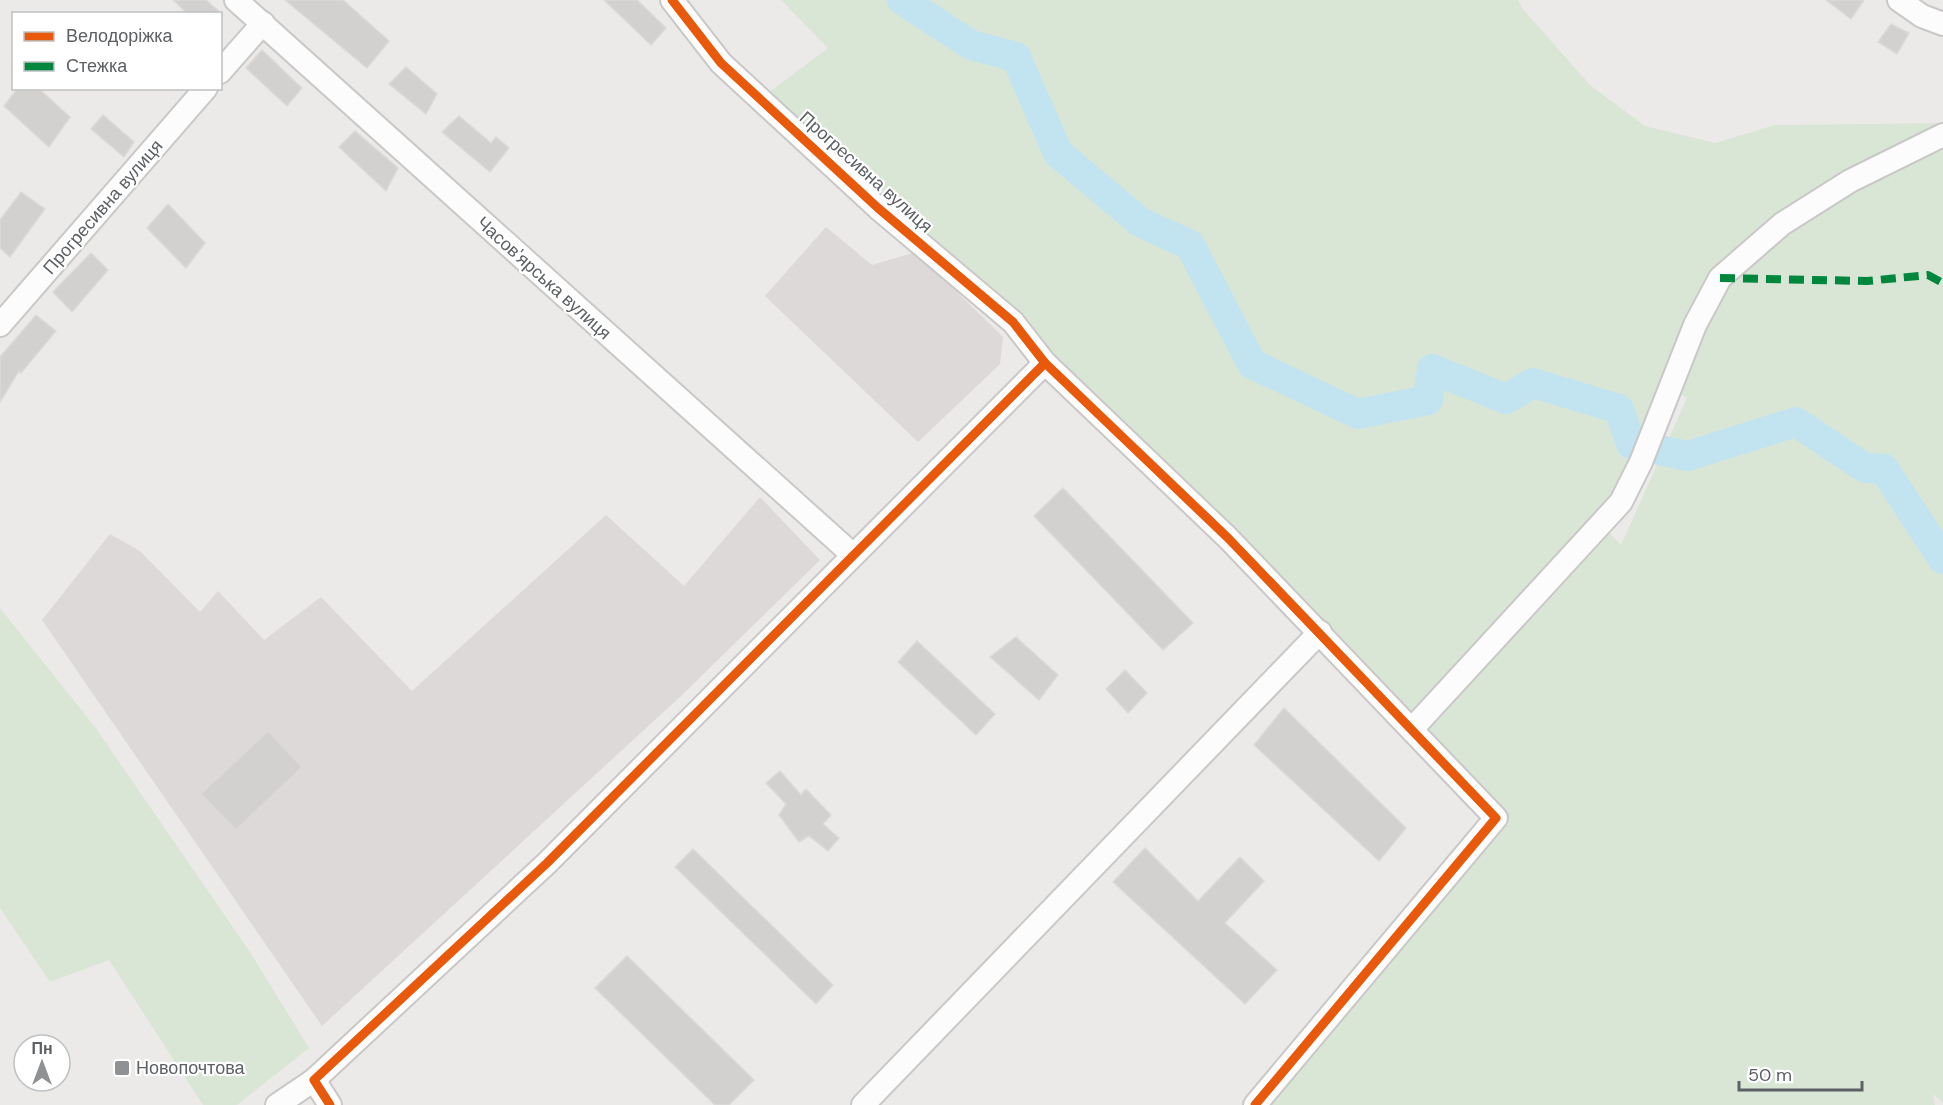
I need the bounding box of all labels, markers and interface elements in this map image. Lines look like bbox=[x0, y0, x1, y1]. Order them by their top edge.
legend bbox=[12, 12, 222, 90]
text: Велодоріжка bbox=[66, 24, 174, 48]
text: Стежка bbox=[66, 54, 128, 78]
street label: Прогресивна вулиця bbox=[794, 106, 938, 238]
street label: Прогресивна вулиця bbox=[38, 134, 168, 280]
street label: Часов'ярська вулиця bbox=[472, 211, 616, 345]
north arrow bbox=[12, 1033, 72, 1093]
text: Пн bbox=[31, 1038, 53, 1059]
scale bar bbox=[1739, 1054, 1862, 1092]
place label: Новопочтова bbox=[136, 1056, 246, 1080]
marker: Новопочтова bbox=[113, 1059, 131, 1077]
text: 50 m bbox=[1748, 1063, 1792, 1087]

